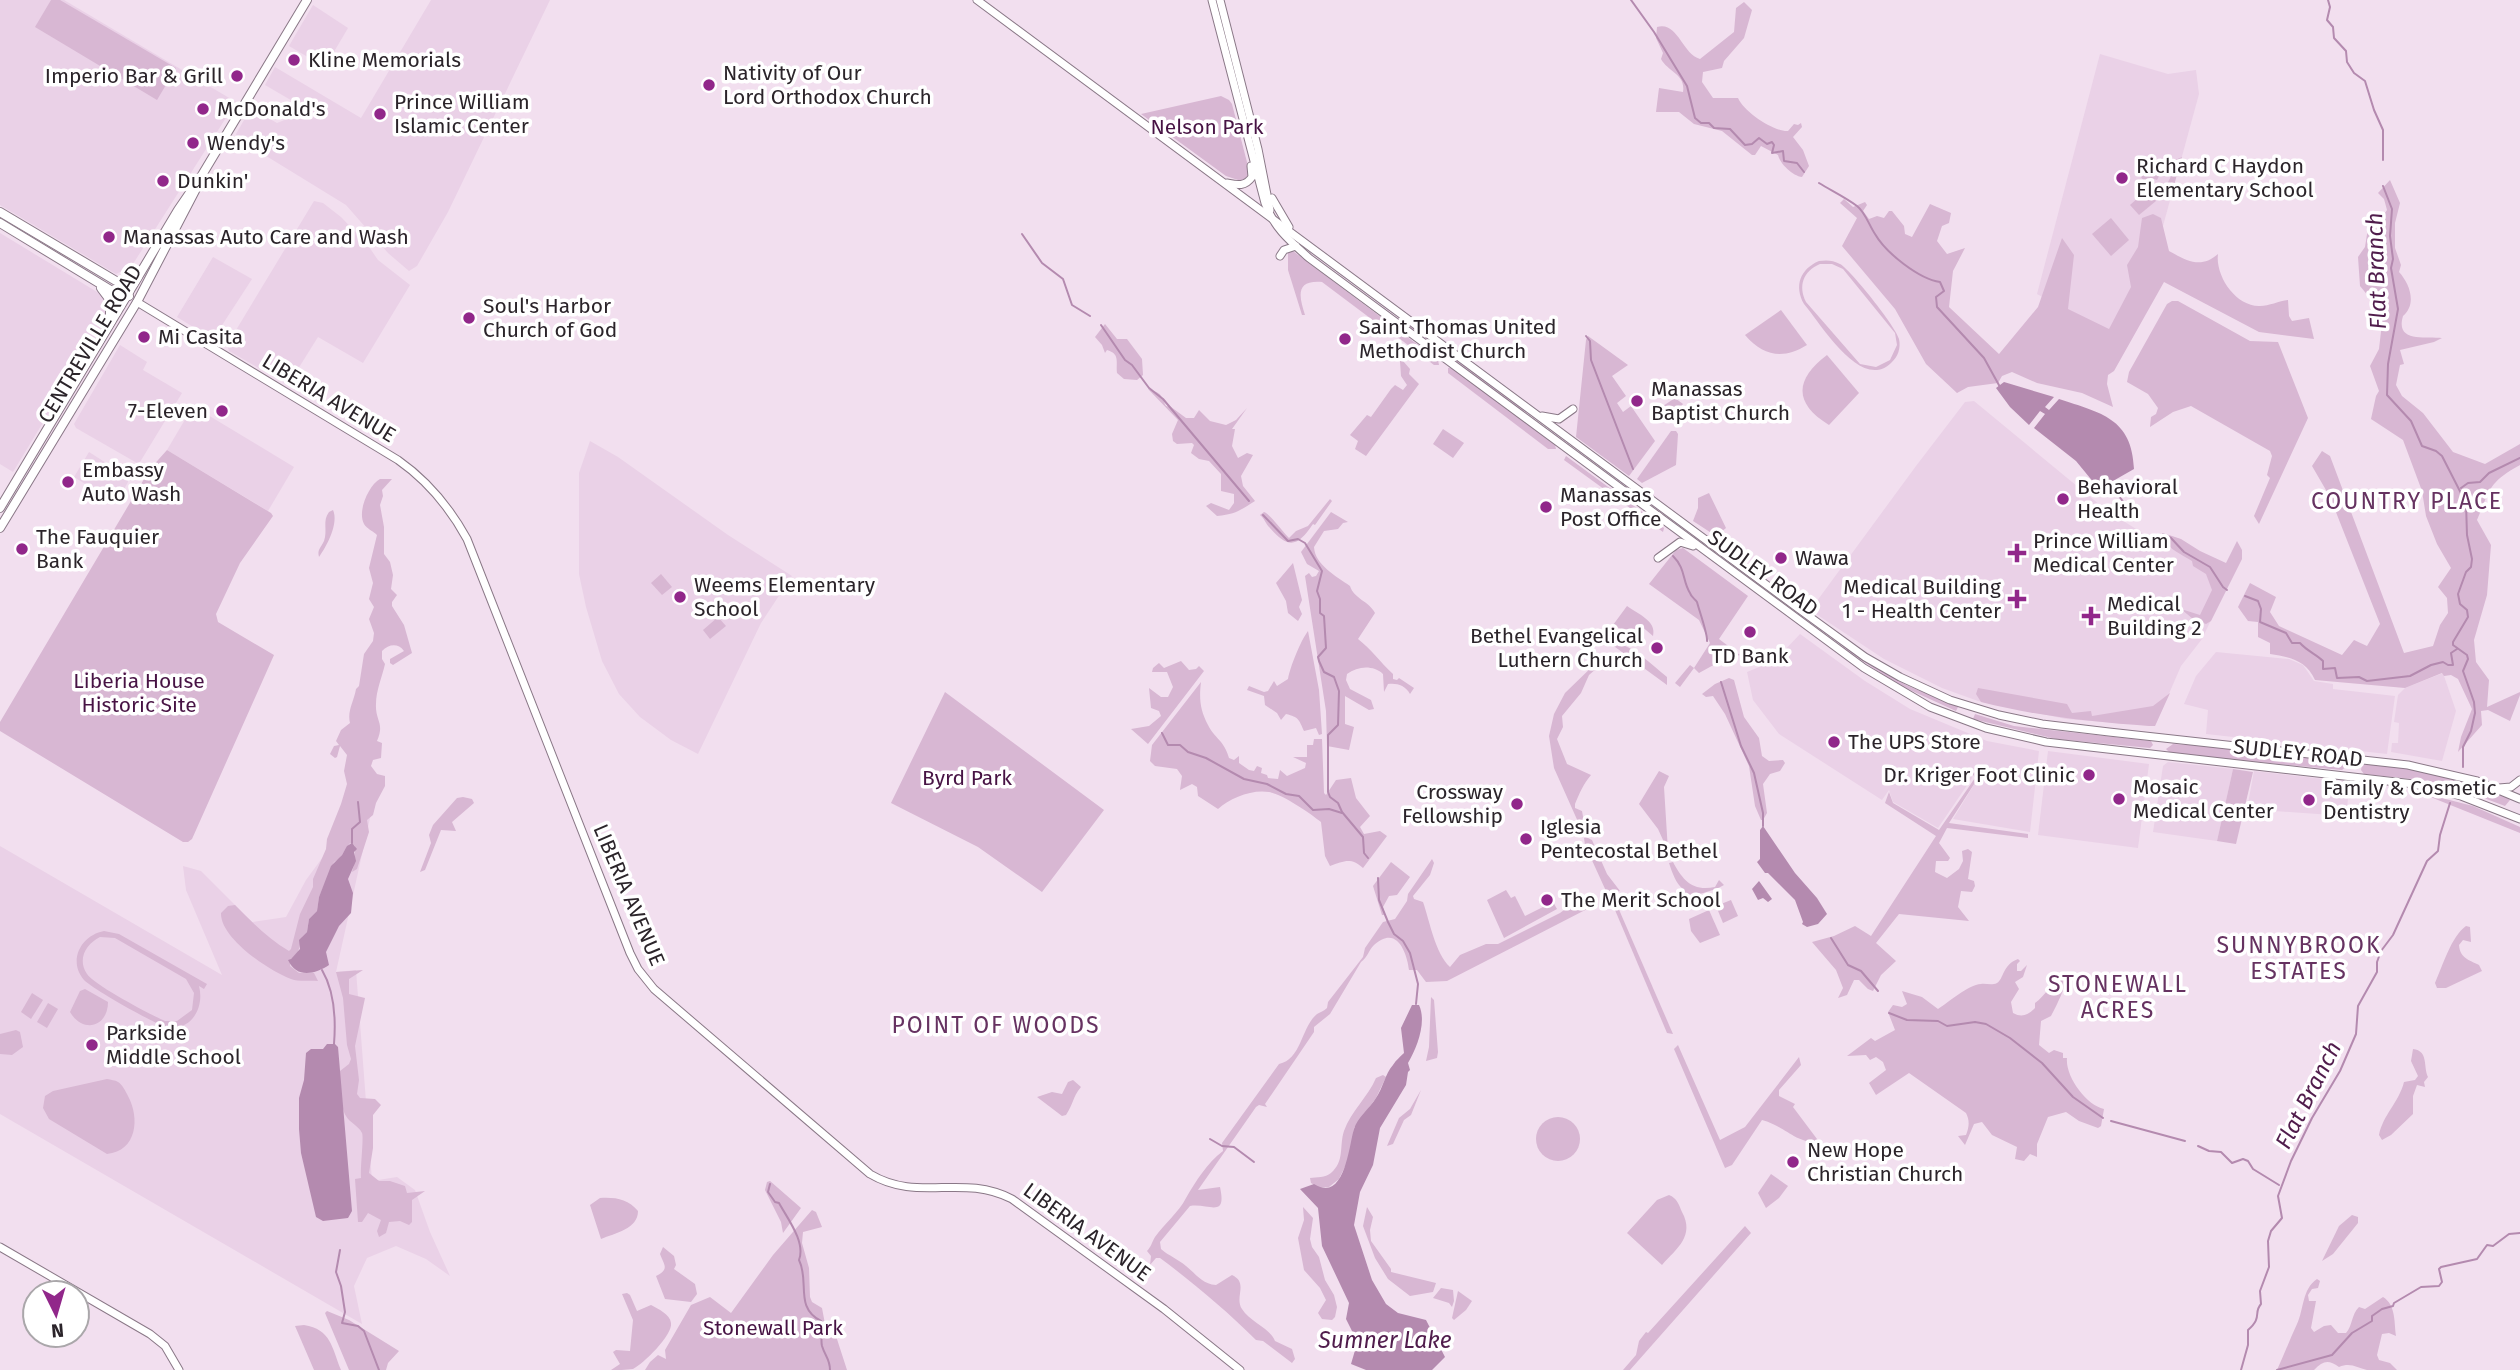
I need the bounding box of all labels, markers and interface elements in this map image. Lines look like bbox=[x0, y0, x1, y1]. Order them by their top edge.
place label: Kline Memorials bbox=[308, 47, 461, 73]
marker: Kline Memorials bbox=[286, 52, 302, 68]
place label: Nativity of Our Lord Orthodox Church bbox=[723, 60, 932, 110]
place label: Imperio Bar & Grill bbox=[45, 63, 223, 89]
marker: Imperio Bar & Grill bbox=[229, 68, 245, 84]
marker: Nativity of Our Lord Orthodox Church bbox=[701, 77, 717, 93]
place label: Prince William Islamic Center bbox=[394, 89, 530, 139]
place label: McDonald's bbox=[217, 96, 326, 122]
marker: McDonald's bbox=[195, 101, 211, 117]
marker: Prince William Islamic Center bbox=[372, 106, 388, 122]
park label: Nelson Park bbox=[1150, 114, 1264, 140]
place label: Wendy's bbox=[207, 130, 285, 156]
marker: Wendy's bbox=[185, 135, 201, 151]
place label: Richard C Haydon Elementary School bbox=[2136, 153, 2314, 203]
place label: Dunkin' bbox=[177, 168, 248, 194]
marker: Richard C Haydon Elementary School bbox=[2114, 170, 2130, 186]
marker: Dunkin' bbox=[155, 173, 171, 189]
water label: Flat Branch bbox=[2360, 212, 2392, 330]
place label: Manassas Auto Care and Wash bbox=[123, 224, 409, 250]
marker: Manassas Auto Care and Wash bbox=[101, 229, 117, 245]
street label: CENTREVILLE ROAD bbox=[32, 260, 148, 428]
place label: Soul's Harbor Church of God bbox=[483, 293, 617, 343]
marker: Soul's Harbor Church of God bbox=[461, 310, 477, 326]
place label: Saint Thomas United Methodist Church bbox=[1359, 314, 1557, 364]
place label: Mi Casita bbox=[158, 324, 243, 350]
marker: Mi Casita bbox=[136, 329, 152, 345]
marker: Saint Thomas United Methodist Church bbox=[1337, 331, 1353, 347]
street label: LIBERIA AVENUE bbox=[257, 348, 401, 448]
place label: Manassas Baptist Church bbox=[1651, 376, 1790, 426]
marker: Manassas Baptist Church bbox=[1629, 393, 1645, 409]
place label: 7-Eleven bbox=[128, 398, 208, 424]
marker: 7-Eleven bbox=[214, 403, 230, 419]
place label: Embassy Auto Wash bbox=[82, 457, 181, 507]
marker: Embassy Auto Wash bbox=[60, 474, 76, 490]
place label: Behavioral Health bbox=[2077, 474, 2178, 524]
place label: Manassas Post Office bbox=[1560, 482, 1662, 532]
district label: COUNTRY PLACE bbox=[2311, 487, 2503, 515]
marker: Behavioral Health bbox=[2055, 491, 2071, 507]
marker: Manassas Post Office bbox=[1538, 499, 1554, 515]
place label: The Fauquier Bank bbox=[36, 524, 159, 574]
street label: SUDLEY ROAD bbox=[1703, 524, 1823, 622]
place label: Prince William Medical Center bbox=[2033, 528, 2174, 578]
marker: The Fauquier Bank bbox=[14, 541, 30, 557]
marker: Prince William Medical Center bbox=[2007, 543, 2027, 563]
place label: Wawa bbox=[1795, 545, 1849, 571]
marker: Wawa bbox=[1773, 550, 1789, 566]
place label: Weems Elementary School bbox=[694, 572, 876, 622]
place label: Medical Building 1 - Health Center bbox=[1842, 574, 2001, 624]
marker: Weems Elementary School bbox=[672, 589, 688, 605]
marker: Medical Building 1 - Health Center bbox=[2007, 589, 2027, 609]
place label: Medical Building 2 bbox=[2107, 591, 2202, 641]
marker: Medical Building 2 bbox=[2081, 606, 2101, 626]
place label: Bethel Evangelical Luthern Church bbox=[1470, 623, 1643, 673]
marker: TD Bank bbox=[1742, 624, 1758, 640]
marker: Bethel Evangelical Luthern Church bbox=[1649, 640, 1665, 656]
place label: TD Bank bbox=[1711, 643, 1789, 669]
park label: Liberia House Historic Site bbox=[73, 668, 205, 718]
place label: The UPS Store bbox=[1848, 729, 1981, 755]
street label: SUDLEY ROAD bbox=[2232, 733, 2364, 773]
marker: The UPS Store bbox=[1826, 734, 1842, 750]
place label: Dr. Kriger Foot Clinic bbox=[1883, 762, 2075, 788]
park label: Byrd Park bbox=[922, 765, 1012, 791]
marker: Dr. Kriger Foot Clinic bbox=[2081, 767, 2097, 783]
place label: Mosaic Medical Center bbox=[2133, 774, 2274, 824]
place label: Family & Cosmetic Dentistry bbox=[2323, 775, 2497, 825]
place label: Crossway Fellowship bbox=[1402, 779, 1504, 829]
marker: Mosaic Medical Center bbox=[2111, 791, 2127, 807]
marker: Family & Cosmetic Dentistry bbox=[2301, 792, 2317, 808]
marker: Crossway Fellowship bbox=[1509, 796, 1525, 812]
place label: Iglesia Pentecostal Bethel bbox=[1540, 814, 1718, 864]
street label: LIBERIA AVENUE bbox=[587, 820, 671, 970]
marker: Iglesia Pentecostal Bethel bbox=[1518, 831, 1534, 847]
place label: The Merit School bbox=[1561, 887, 1721, 913]
marker: The Merit School bbox=[1539, 892, 1555, 908]
district label: SUNNYBROOK ESTATES bbox=[2217, 931, 2381, 985]
district label: STONEWALL ACRES bbox=[2048, 970, 2188, 1024]
district label: POINT OF WOODS bbox=[891, 1011, 1101, 1039]
place label: Parkside Middle School bbox=[106, 1020, 241, 1070]
water label: Flat Branch bbox=[2269, 1036, 2347, 1154]
marker: Parkside Middle School bbox=[84, 1037, 100, 1053]
place label: New Hope Christian Church bbox=[1807, 1137, 1963, 1187]
marker: New Hope Christian Church bbox=[1785, 1154, 1801, 1170]
street label: LIBERIA AVENUE bbox=[1018, 1177, 1156, 1287]
north arrow bbox=[21, 1279, 91, 1349]
park label: Stonewall Park bbox=[703, 1315, 843, 1341]
text: N bbox=[50, 1318, 65, 1342]
water label: Sumner Lake bbox=[1317, 1326, 1452, 1354]

